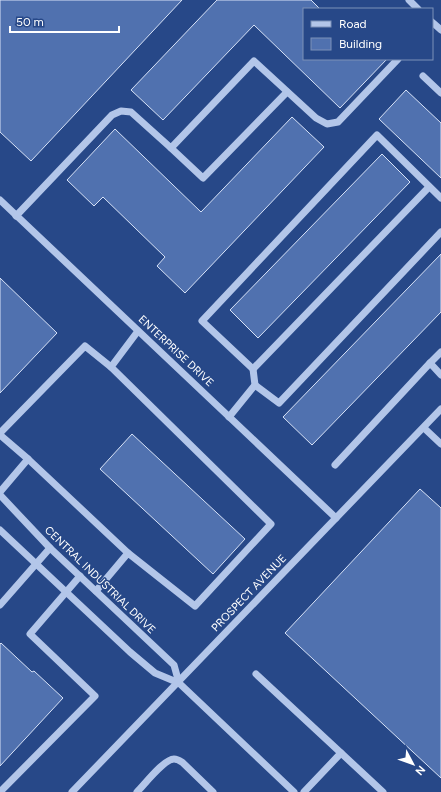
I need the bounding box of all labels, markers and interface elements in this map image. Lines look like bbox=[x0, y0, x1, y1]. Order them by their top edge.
scale bar bbox=[10, 8, 119, 34]
legend bbox=[303, 8, 433, 60]
text: 50 m bbox=[16, 15, 44, 29]
text: Road bbox=[339, 17, 367, 31]
text: Building bbox=[339, 37, 382, 51]
street label: ENTERPRISE DRIVE bbox=[136, 313, 216, 389]
street label: CENTRAL INDUSTRIAL DRIVE bbox=[42, 524, 158, 636]
street label: PROSPECT AVENUE bbox=[209, 552, 289, 634]
north arrow bbox=[393, 744, 433, 784]
text: N bbox=[412, 763, 428, 778]

